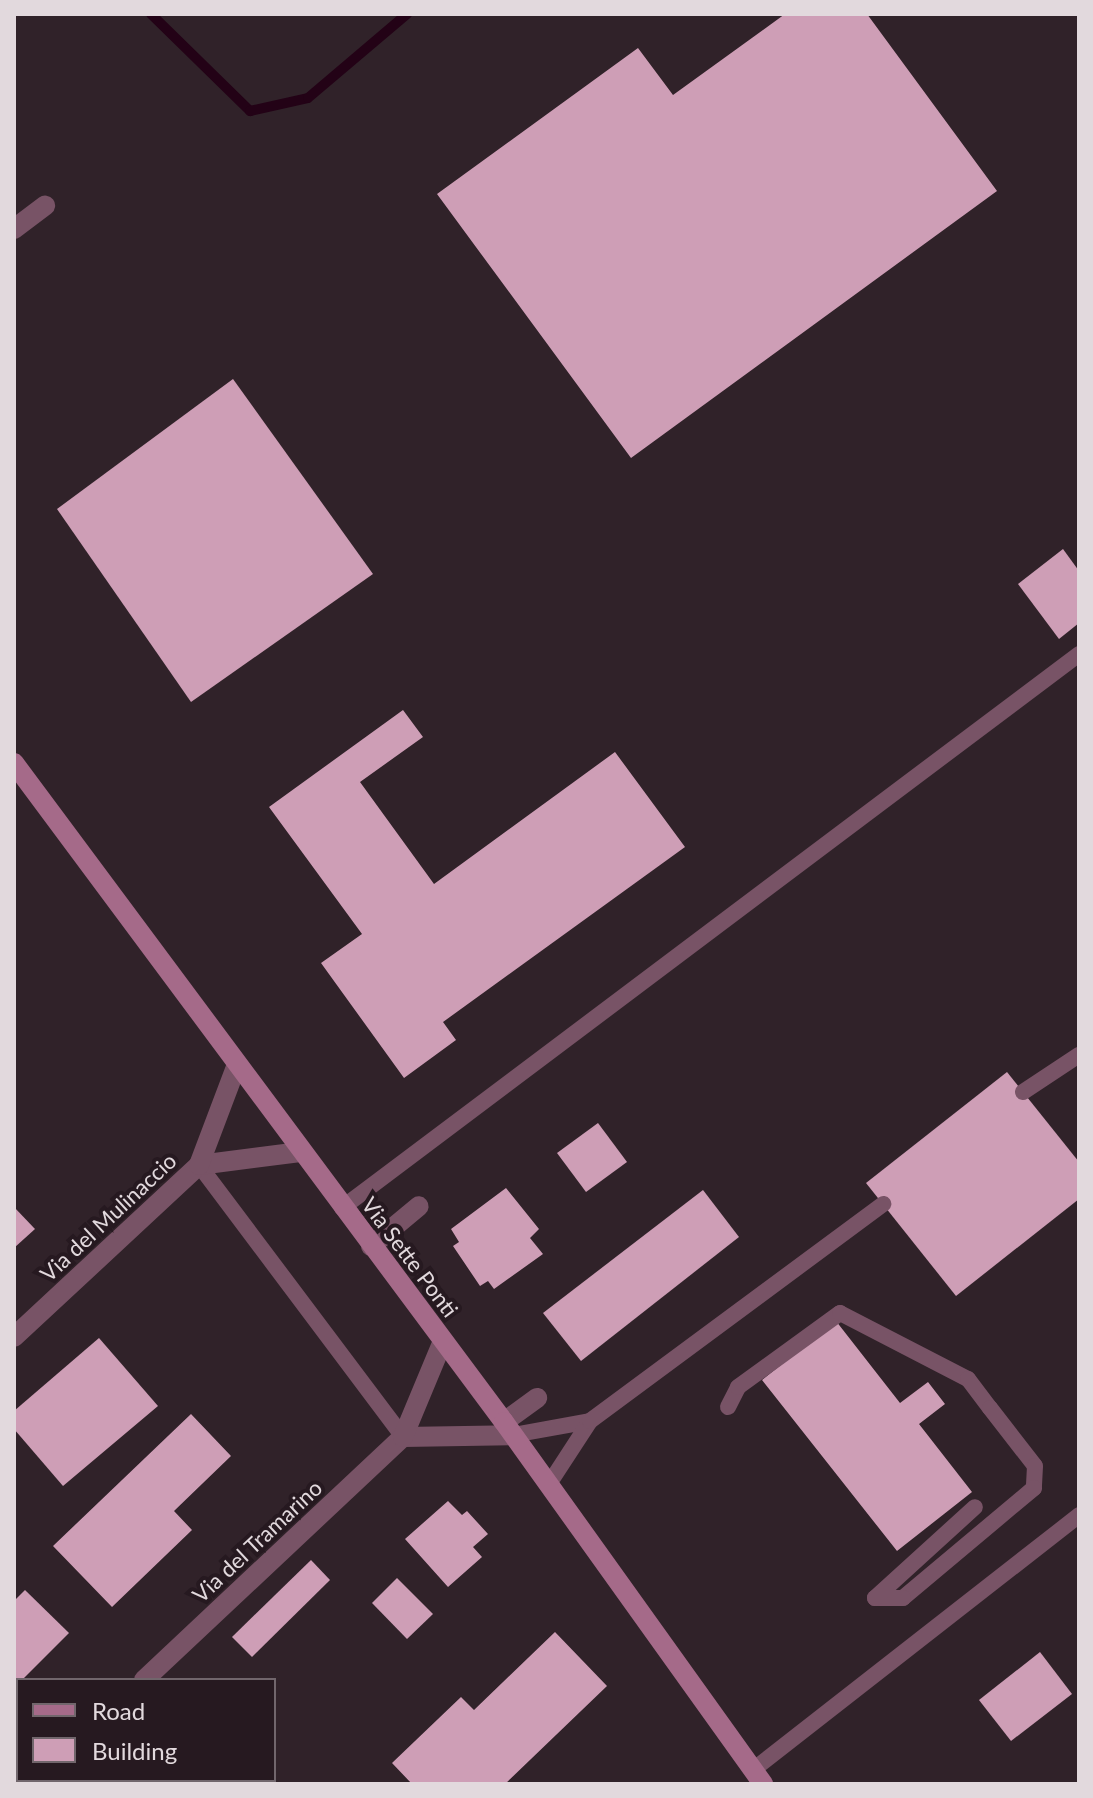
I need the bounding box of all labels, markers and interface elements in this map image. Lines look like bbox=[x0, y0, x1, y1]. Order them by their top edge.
street label: Via del Mulinaccio bbox=[35, 1147, 181, 1287]
street label: Via Sette Ponti bbox=[356, 1192, 464, 1322]
street label: Via del Tramarino bbox=[187, 1474, 327, 1608]
legend bbox=[16, 1678, 276, 1782]
text: Road bbox=[92, 1696, 145, 1725]
text: Building bbox=[92, 1736, 177, 1765]

